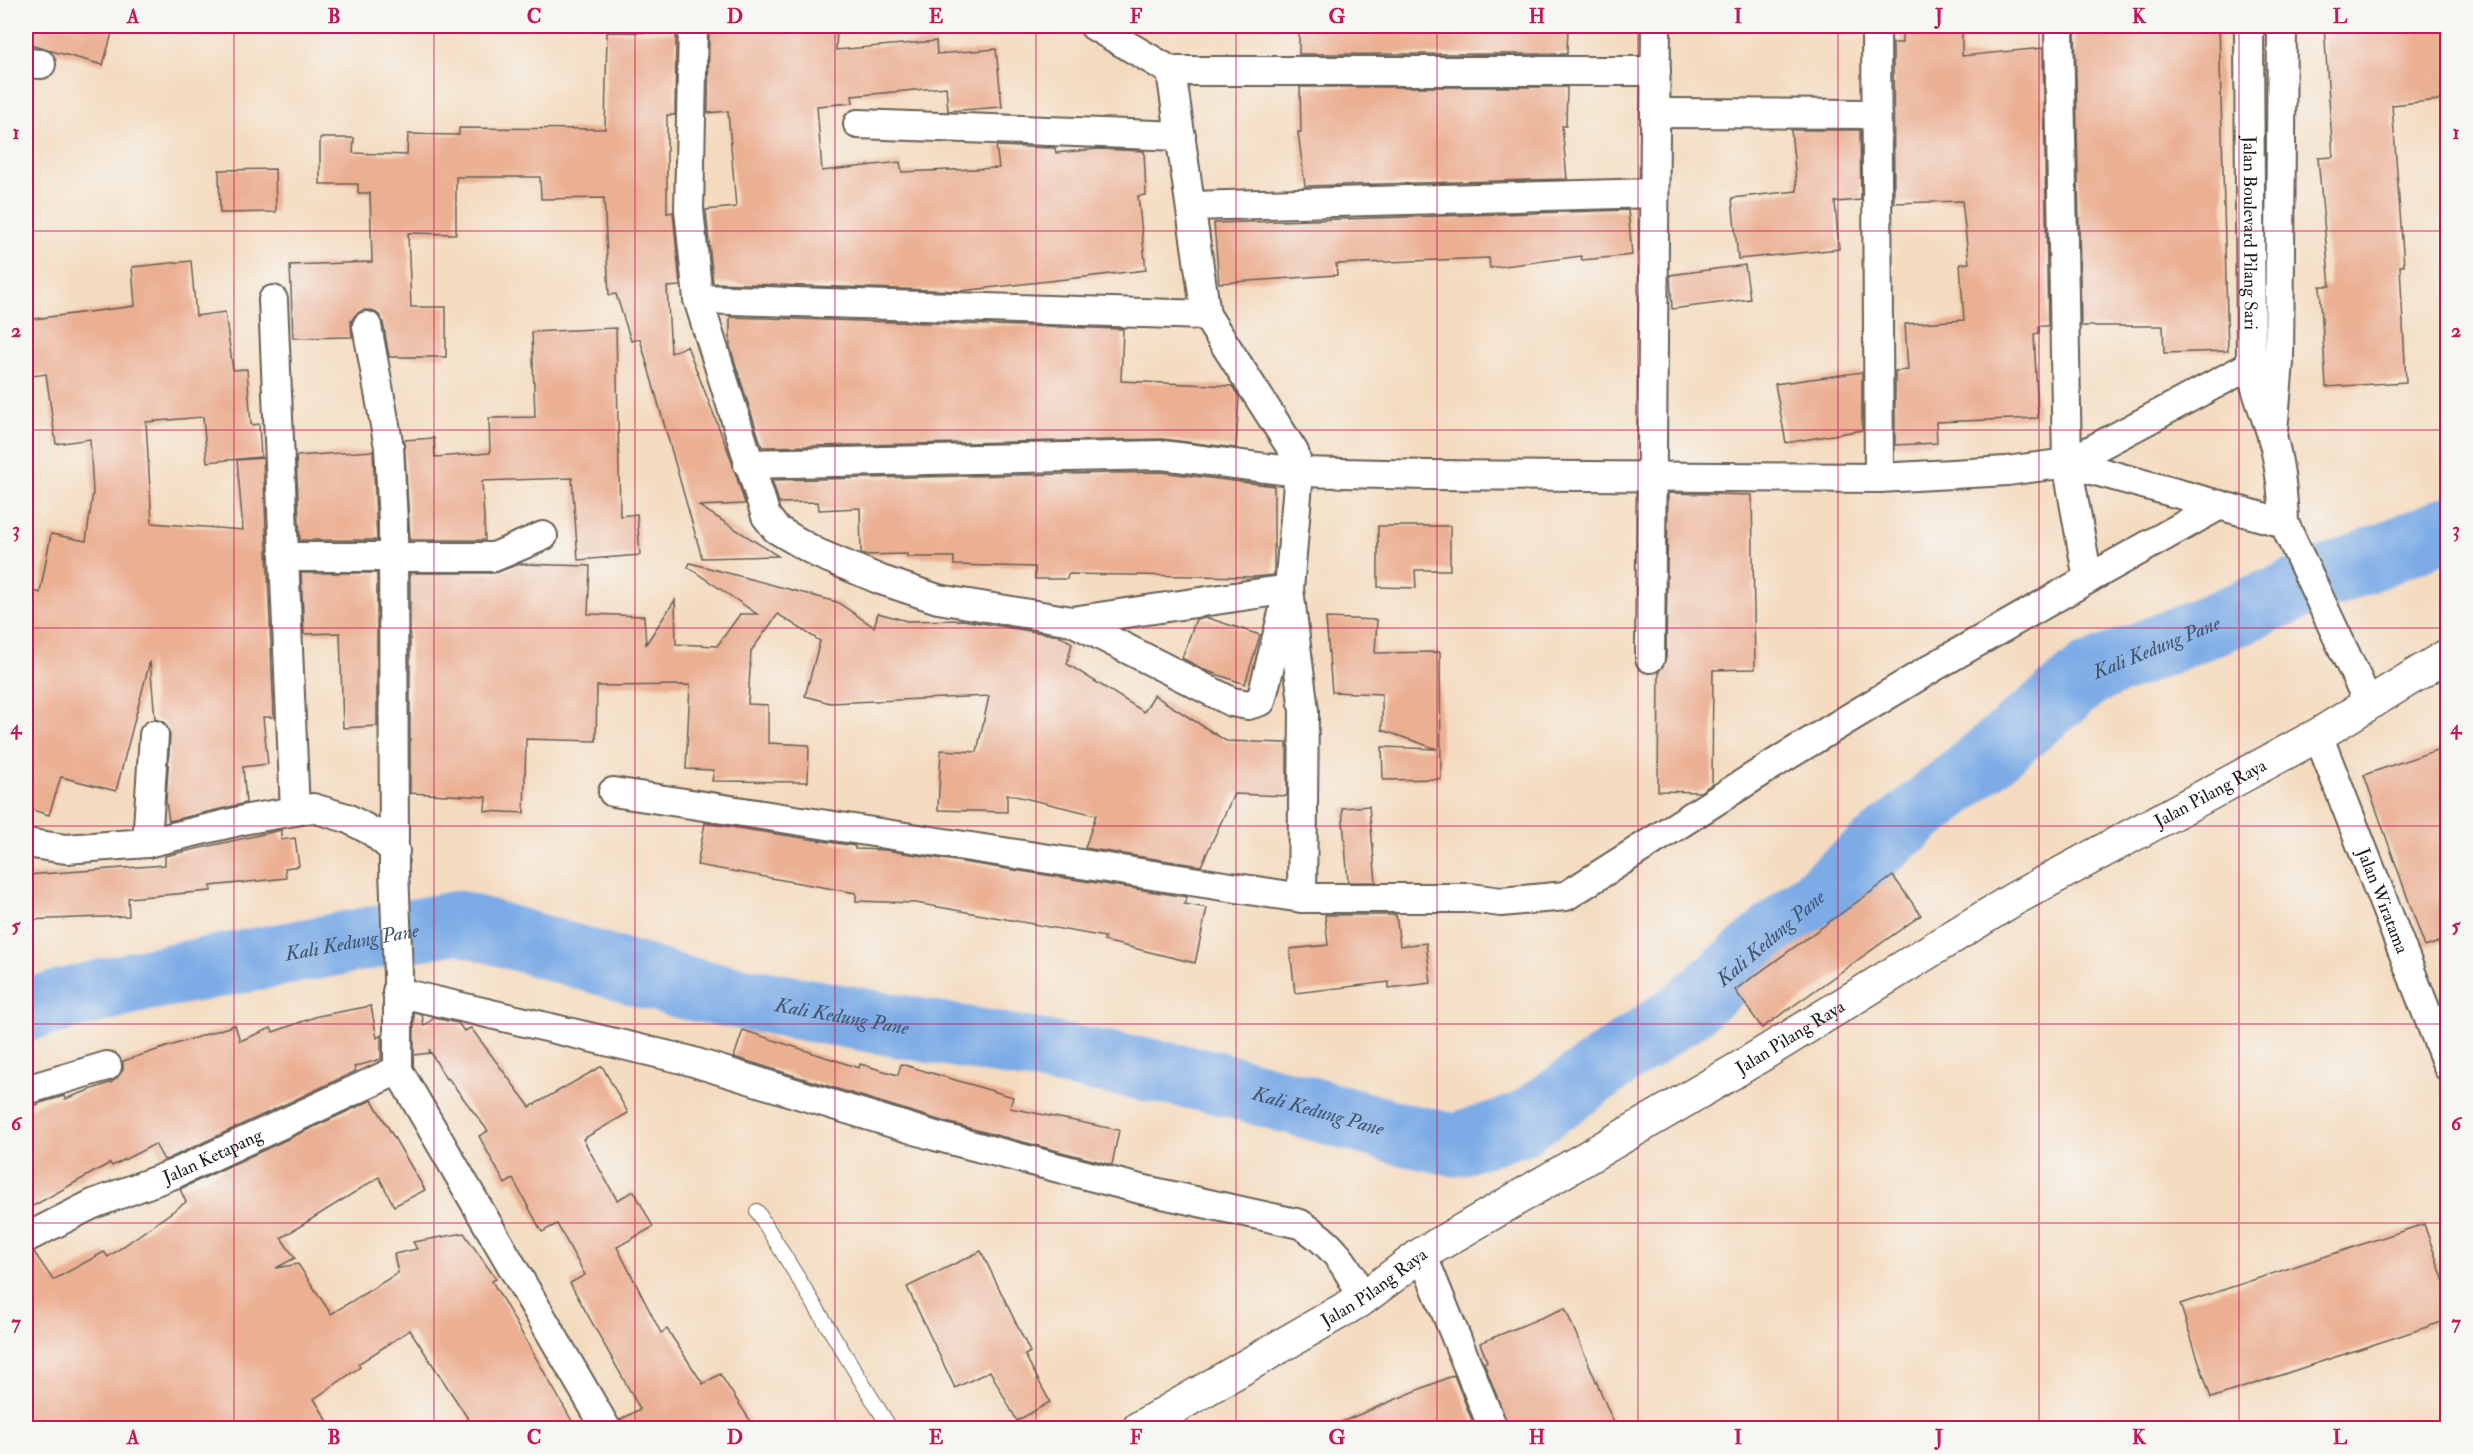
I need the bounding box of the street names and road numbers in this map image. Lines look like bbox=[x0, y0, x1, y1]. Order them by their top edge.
street label: Jalan Boulevard Pilang Sari bbox=[2238, 135, 2262, 330]
street label: Jalan Pilang Raya bbox=[2150, 754, 2271, 834]
street label: Jalan Wiratama bbox=[2351, 844, 2414, 957]
street label: Jalan Pilang Raya bbox=[1731, 995, 1850, 1080]
street label: Jalan Ketapang bbox=[159, 1123, 267, 1189]
street label: Jalan Pilang Raya bbox=[1316, 1243, 1432, 1333]

